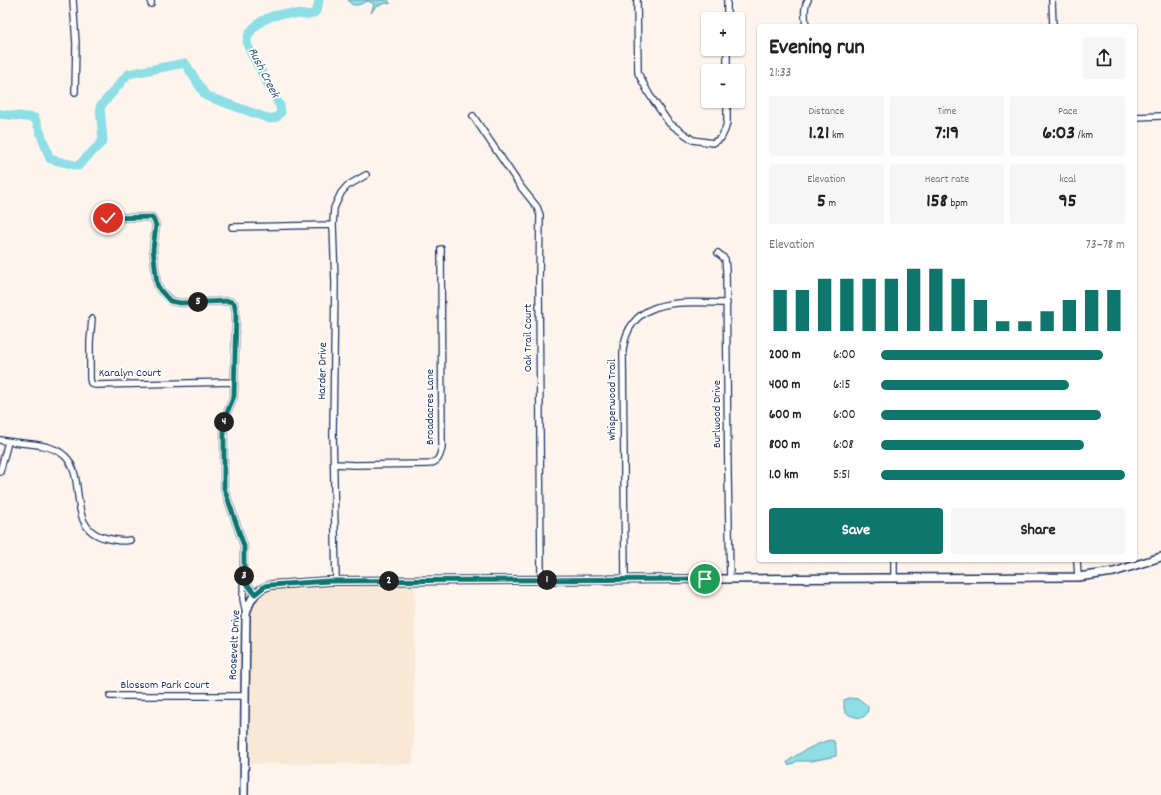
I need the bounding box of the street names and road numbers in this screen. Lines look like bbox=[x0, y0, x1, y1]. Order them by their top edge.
street label: Oak Trail Court bbox=[520, 303, 537, 372]
street label: Harder Drive bbox=[314, 342, 332, 400]
street label: Whisperwood Trail bbox=[604, 359, 621, 441]
street label: Karalyn Court bbox=[99, 365, 162, 382]
street label: Broadacres Lane bbox=[422, 369, 439, 445]
street label: Burlwood Drive bbox=[709, 380, 726, 448]
street label: Roosevelt Drive bbox=[225, 609, 245, 681]
street label: Blossom Park Court bbox=[121, 677, 210, 694]

